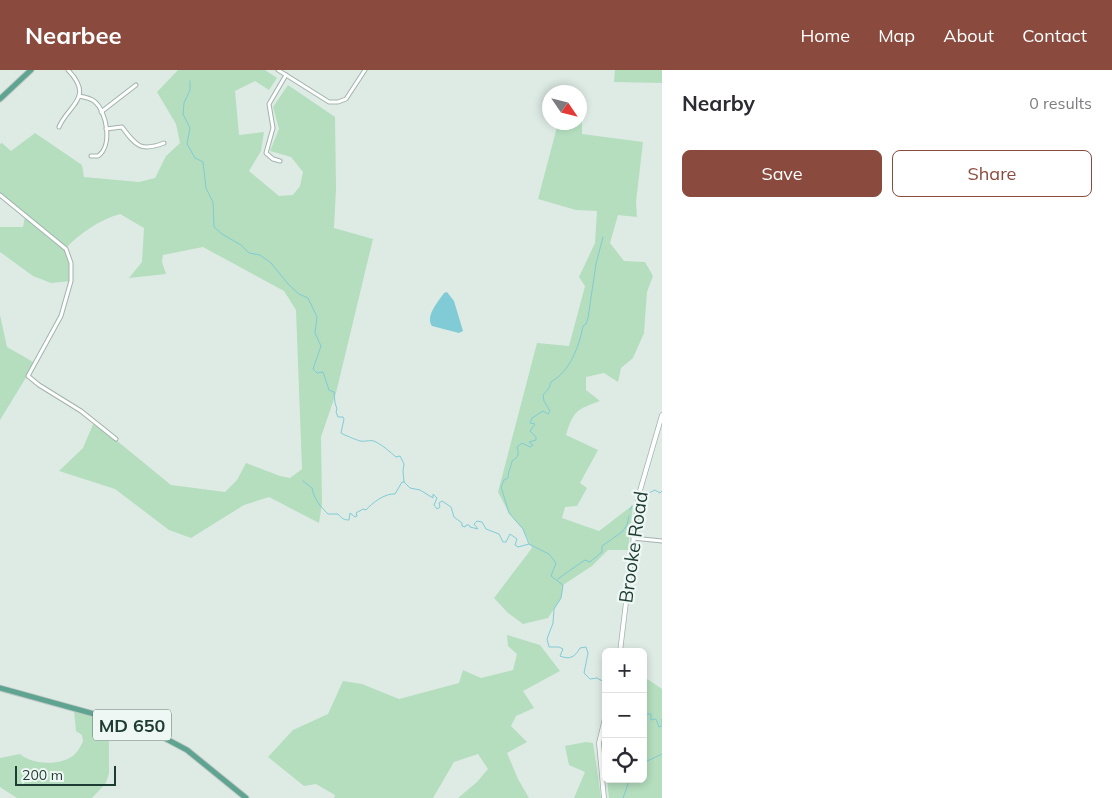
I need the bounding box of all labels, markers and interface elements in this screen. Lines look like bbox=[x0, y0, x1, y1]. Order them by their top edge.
text: Nearbee bbox=[25, 20, 122, 50]
text: Home bbox=[800, 24, 850, 47]
text: Map bbox=[878, 24, 915, 47]
text: About bbox=[943, 24, 994, 47]
text: Contact bbox=[1022, 24, 1087, 47]
north arrow bbox=[542, 85, 587, 130]
text: Nearby bbox=[682, 90, 755, 116]
text: 0 results bbox=[1029, 93, 1092, 113]
button: Save bbox=[682, 150, 882, 197]
button: Share bbox=[892, 150, 1092, 197]
street label: Brooke Road bbox=[613, 489, 653, 605]
map controls bbox=[602, 648, 647, 783]
button: + bbox=[602, 648, 647, 693]
button: − bbox=[602, 693, 647, 738]
road number: MD 650 bbox=[93, 710, 171, 740]
button: locate bbox=[602, 738, 647, 783]
scale bar bbox=[15, 763, 116, 786]
text: 200 m bbox=[22, 766, 63, 784]

